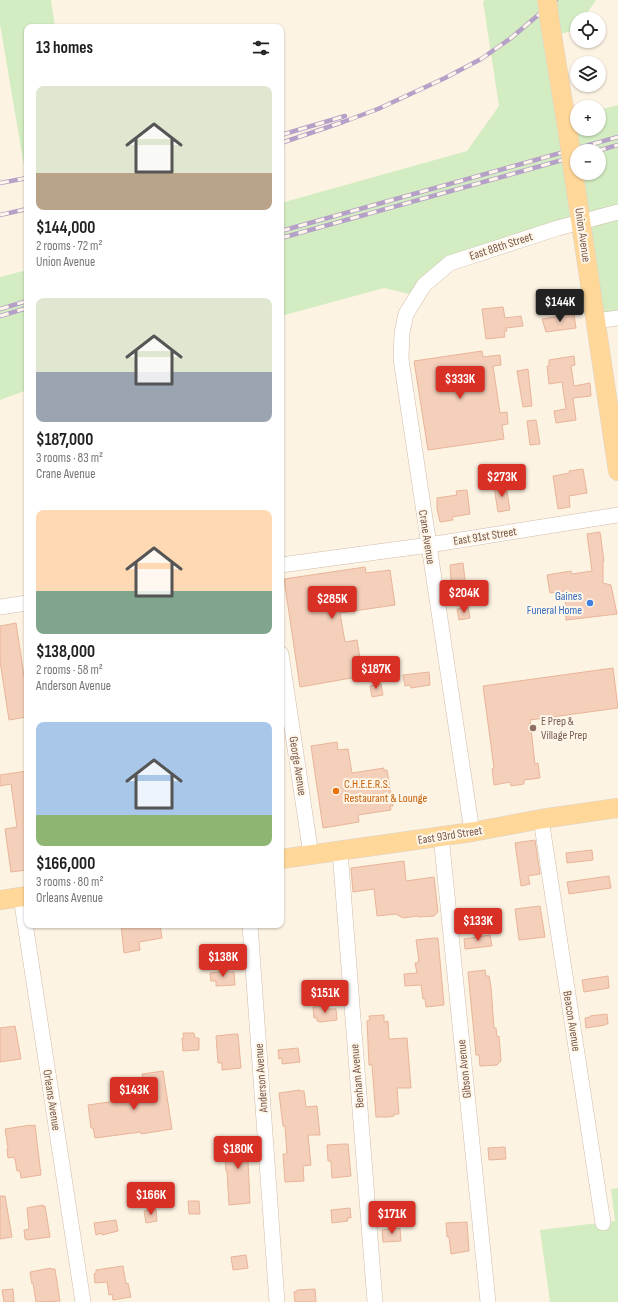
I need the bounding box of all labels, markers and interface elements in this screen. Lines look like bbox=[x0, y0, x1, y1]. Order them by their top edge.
map controls bbox=[570, 12, 606, 180]
button: locate bbox=[570, 12, 606, 48]
icon: filters bbox=[250, 37, 272, 59]
text: 13 homes bbox=[36, 38, 93, 58]
button: layers bbox=[570, 56, 606, 92]
button: + bbox=[570, 100, 606, 136]
icon: home bbox=[118, 112, 190, 184]
button: − bbox=[570, 144, 606, 180]
street label: Union Avenue bbox=[571, 207, 594, 263]
text: $144,000 bbox=[36, 218, 95, 238]
street label: East 88th Street bbox=[468, 229, 535, 264]
text: 2 rooms · 72 m² bbox=[36, 238, 102, 254]
text: Union Avenue bbox=[36, 254, 95, 270]
pin: $144K bbox=[532, 289, 588, 323]
text: $144K bbox=[545, 294, 575, 310]
icon: home bbox=[118, 324, 190, 396]
pin: $333K bbox=[432, 366, 488, 400]
text: $333K bbox=[445, 371, 475, 387]
text: $187,000 bbox=[36, 430, 93, 450]
text: 3 rooms · 83 m² bbox=[36, 450, 103, 466]
pin: $273K bbox=[474, 464, 530, 498]
text: Crane Avenue bbox=[36, 466, 95, 482]
text: $273K bbox=[487, 469, 517, 485]
street label: Crane Avenue bbox=[415, 509, 438, 566]
street label: East 91st Street bbox=[452, 524, 518, 549]
icon: home bbox=[118, 536, 190, 608]
pin: $204K bbox=[436, 580, 492, 614]
text: $204K bbox=[449, 585, 479, 601]
pin: $285K bbox=[304, 586, 360, 620]
place label: Gaines Funeral Home bbox=[527, 589, 582, 618]
text: $285K bbox=[317, 591, 347, 607]
marker: Gaines Funeral Home bbox=[585, 598, 595, 608]
text: $138,000 bbox=[36, 642, 95, 662]
pin: $187K bbox=[348, 656, 404, 690]
text: $187K bbox=[361, 661, 391, 677]
text: 2 rooms · 58 m² bbox=[36, 662, 103, 678]
text: Anderson Avenue bbox=[36, 678, 111, 694]
place label: E Prep & Village Prep bbox=[541, 714, 587, 743]
marker: E Prep & Village Prep bbox=[528, 723, 538, 733]
street label: George Avenue bbox=[285, 735, 310, 797]
icon: home bbox=[118, 748, 190, 820]
place label: C.H.E.E.R.S. Restaurant & Lounge bbox=[344, 777, 428, 806]
marker: C.H.E.E.R.S. Restaurant & Lounge bbox=[331, 786, 341, 796]
street label: East 93rd Street bbox=[417, 823, 484, 848]
text: $166,000 bbox=[36, 854, 95, 874]
text: 3 rooms · 80 m² bbox=[36, 874, 104, 890]
text: Orleans Avenue bbox=[36, 890, 103, 906]
pin: $133K bbox=[450, 908, 506, 942]
text: $133K bbox=[463, 913, 493, 929]
pin: $138K bbox=[195, 944, 251, 978]
text: $138K bbox=[208, 949, 238, 965]
pin: $151K bbox=[297, 980, 353, 1014]
text: $151K bbox=[310, 985, 340, 1001]
street label: Beacon Avenue bbox=[559, 990, 584, 1052]
street label: Gibson Avenue bbox=[454, 1039, 475, 1099]
street label: Anderson Avenue bbox=[252, 1043, 271, 1114]
street label: Benham Avenue bbox=[347, 1043, 368, 1108]
street label: Orleans Avenue bbox=[39, 1068, 64, 1132]
pin: $143K bbox=[106, 1077, 162, 1111]
text: $143K bbox=[119, 1082, 149, 1098]
pin: $180K bbox=[210, 1136, 266, 1170]
text: $180K bbox=[223, 1141, 253, 1157]
pin: $166K bbox=[123, 1182, 179, 1216]
text: $166K bbox=[136, 1187, 166, 1203]
pin: $171K bbox=[364, 1201, 420, 1235]
text: $171K bbox=[378, 1206, 407, 1222]

